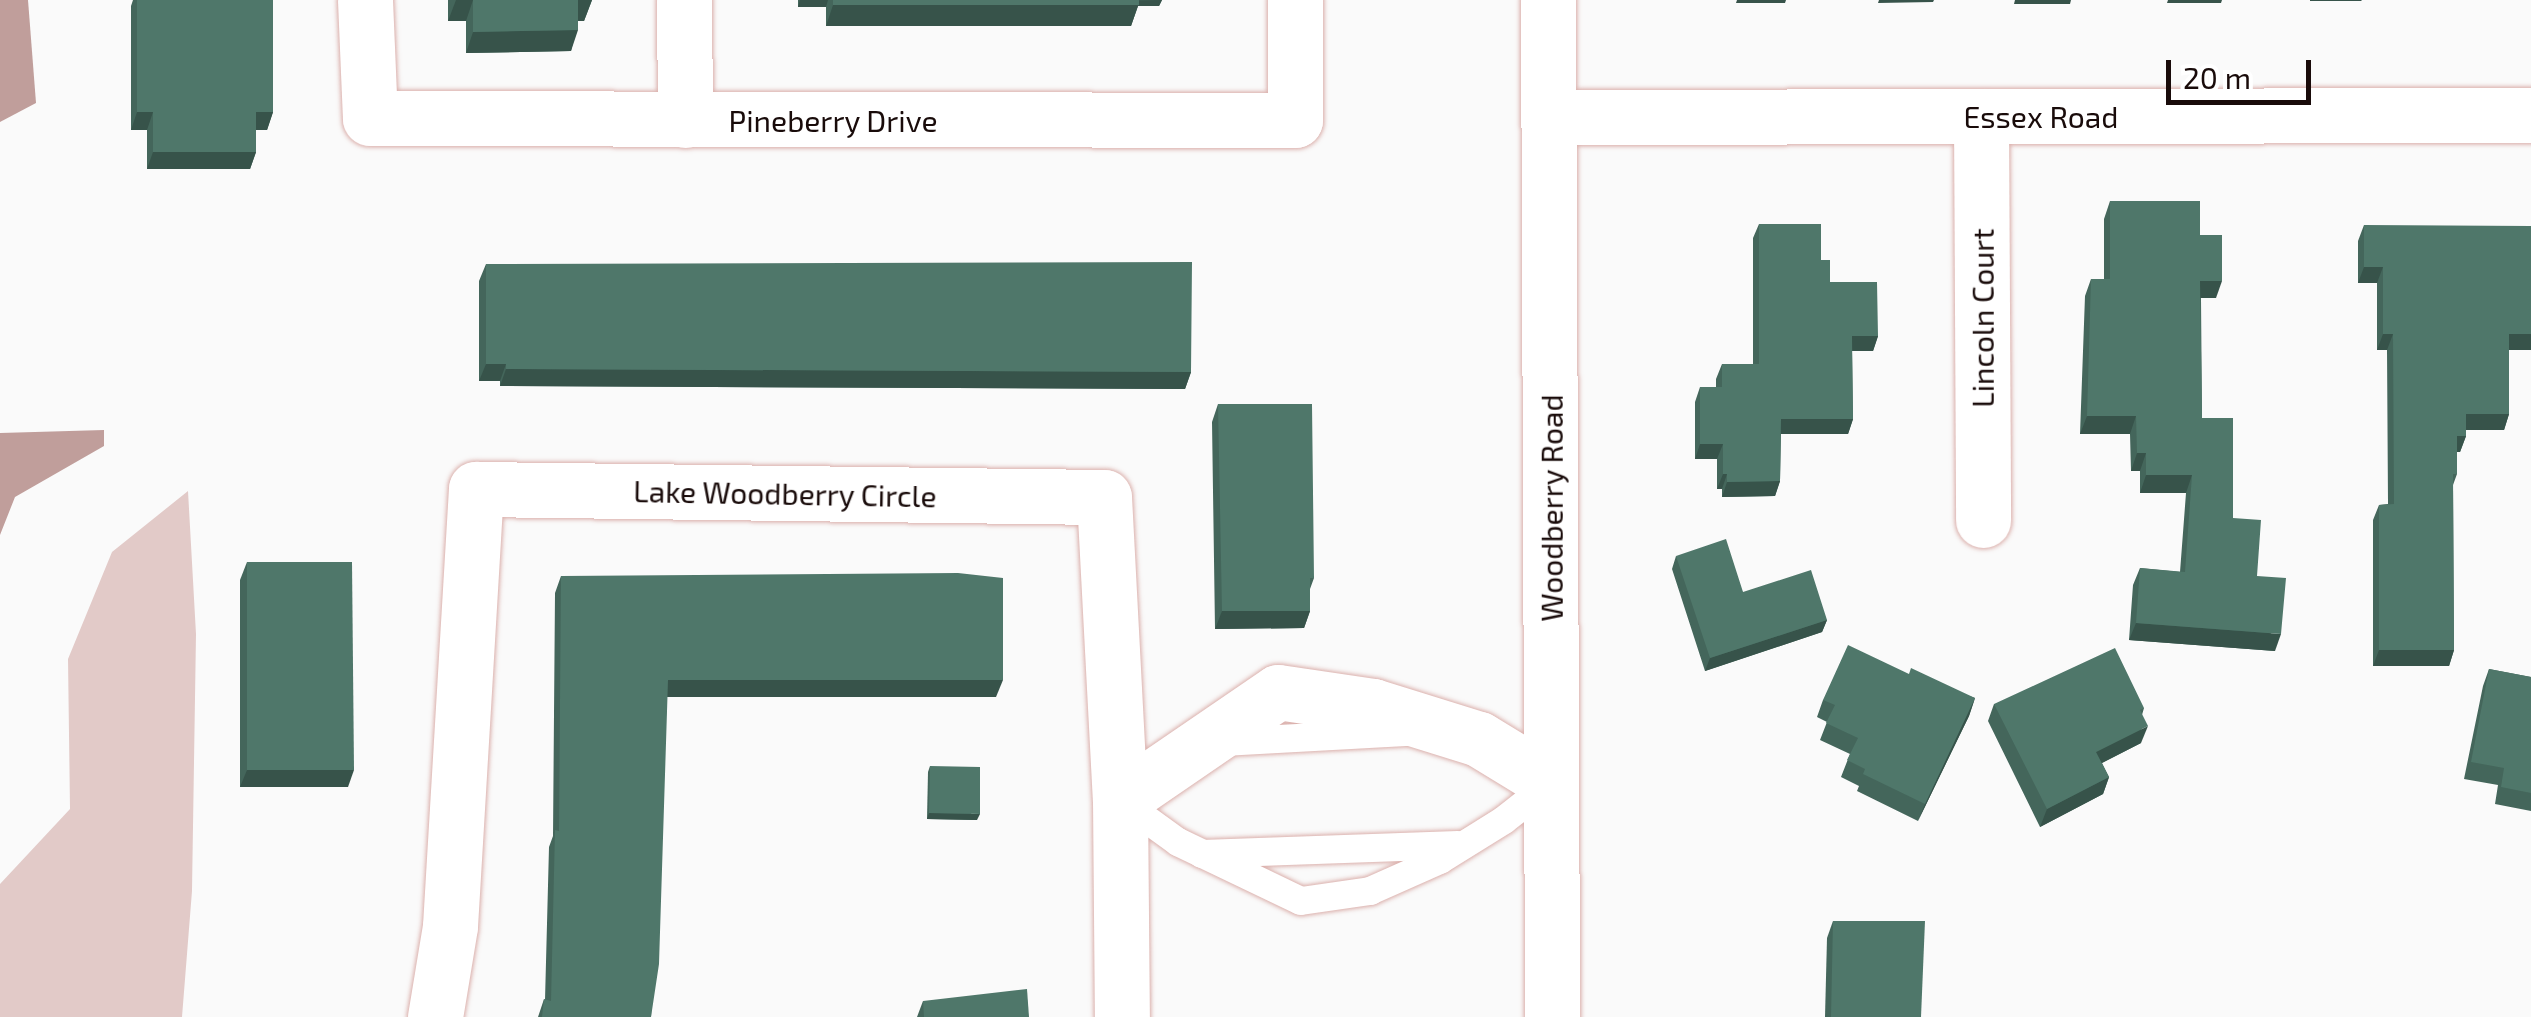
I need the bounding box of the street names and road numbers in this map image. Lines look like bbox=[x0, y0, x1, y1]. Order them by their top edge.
street label: Essex Road bbox=[1963, 98, 2119, 134]
street label: Pineberry Drive bbox=[728, 102, 938, 138]
street label: Lincoln Court bbox=[1964, 228, 2000, 408]
street label: Woodberry Road bbox=[1533, 394, 1569, 622]
street label: Lake Woodberry Circle bbox=[633, 472, 937, 514]

